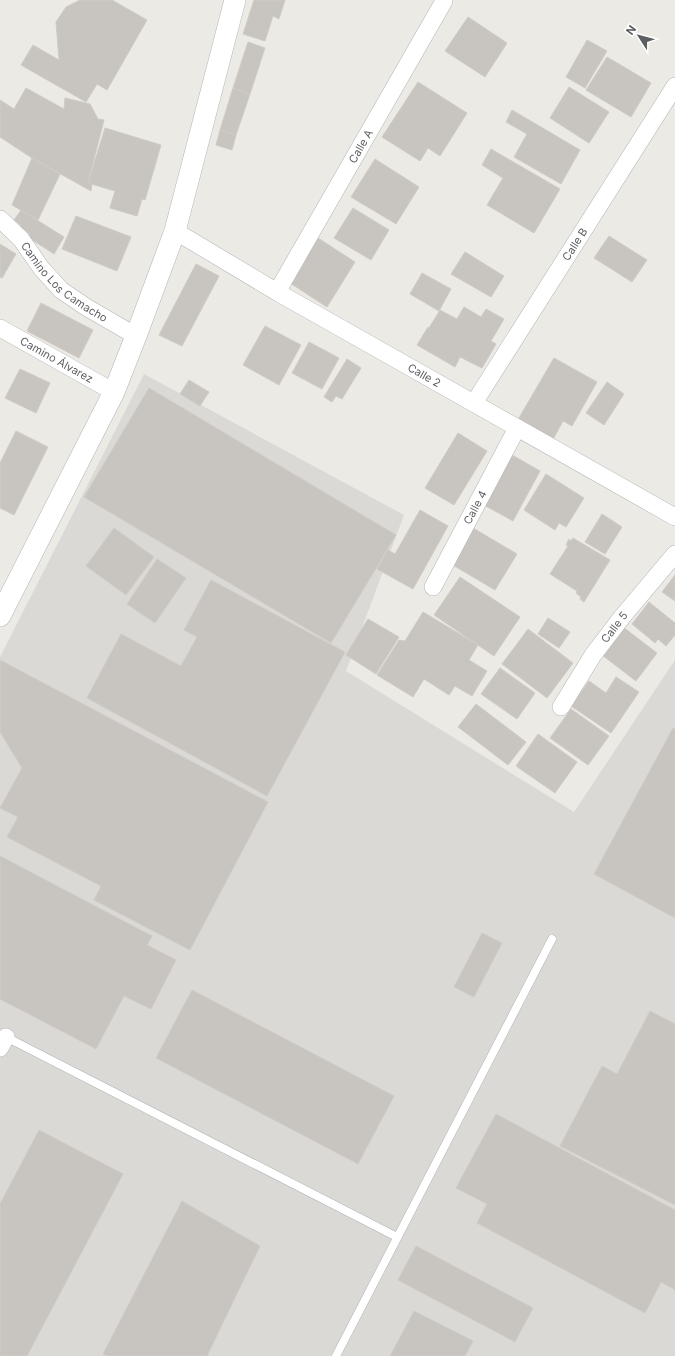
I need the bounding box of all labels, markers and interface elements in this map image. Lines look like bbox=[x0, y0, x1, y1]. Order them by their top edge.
north arrow bbox=[619, 16, 659, 56]
text: N bbox=[623, 23, 639, 38]
street label: Calle A bbox=[345, 127, 376, 166]
street label: Calle B bbox=[559, 225, 590, 263]
street label: Camino Los Camacho bbox=[18, 239, 110, 325]
street label: Camino Álvarez bbox=[18, 334, 96, 386]
street label: Calle 2 bbox=[405, 360, 443, 390]
street label: Calle 4 bbox=[460, 488, 490, 527]
street label: Calle 5 bbox=[598, 608, 631, 646]

